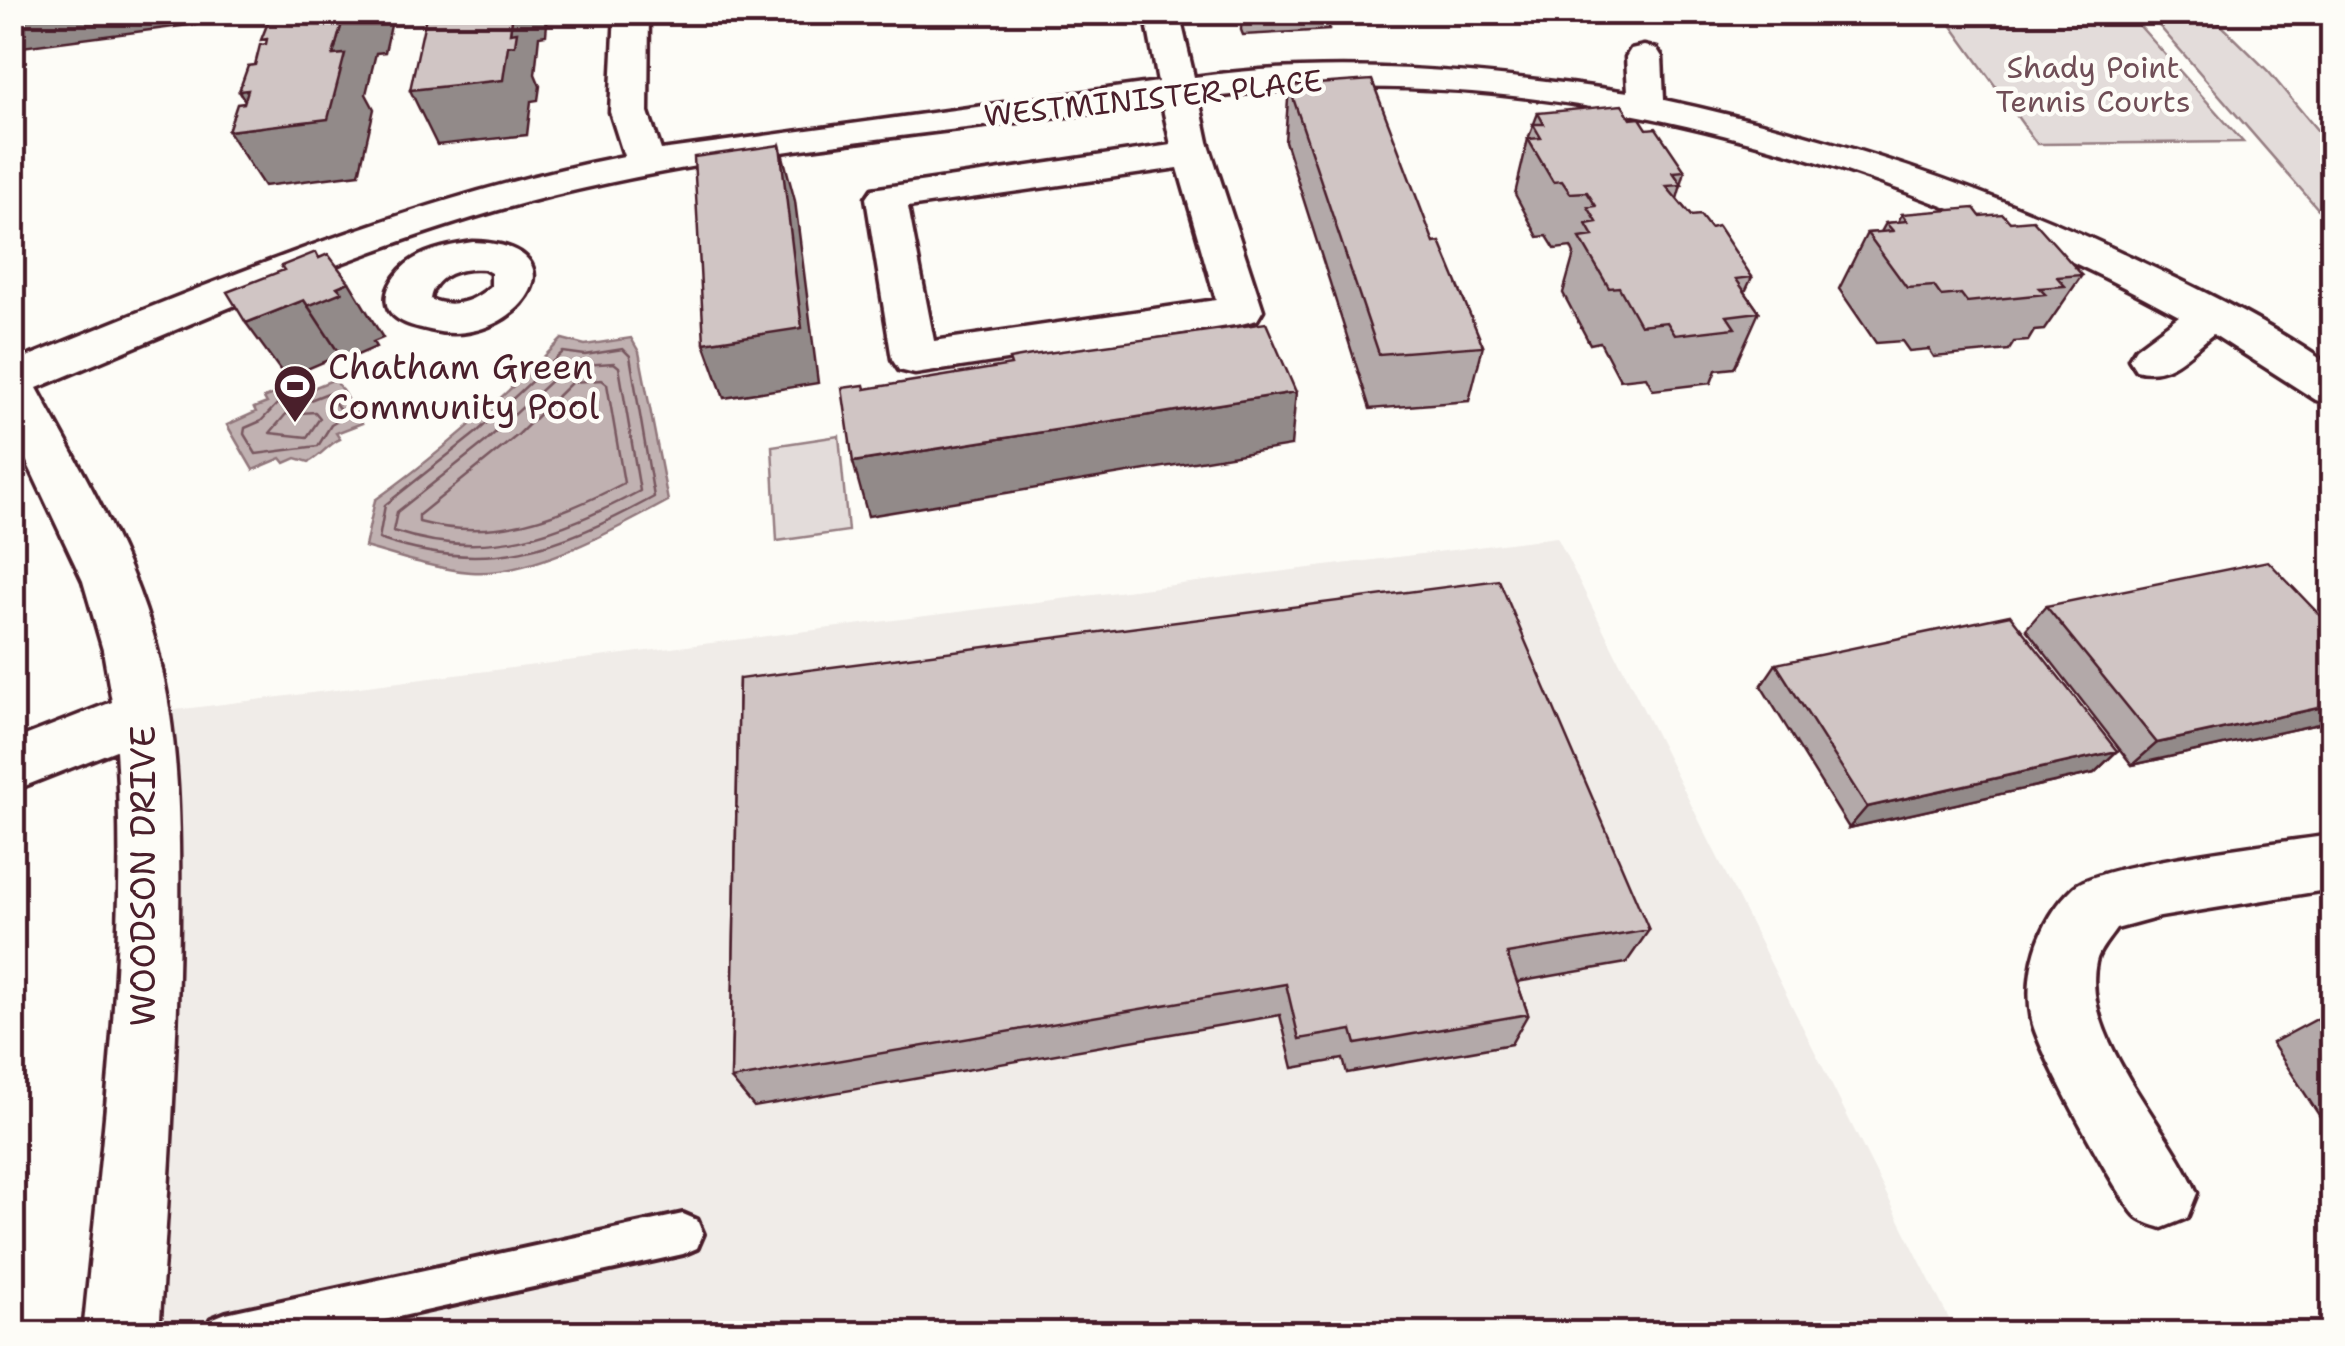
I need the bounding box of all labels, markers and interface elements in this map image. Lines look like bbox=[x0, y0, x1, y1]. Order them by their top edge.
park label: Shady Point Tennis Courts bbox=[1995, 47, 2191, 122]
street label: WESTMINISTER PLACE bbox=[982, 60, 1324, 136]
place label: Chatham Green Community Pool bbox=[328, 343, 600, 430]
sports icon: Chatham Green Community Pool bbox=[272, 363, 318, 424]
street label: WOODSON DRIVE bbox=[119, 725, 166, 1027]

